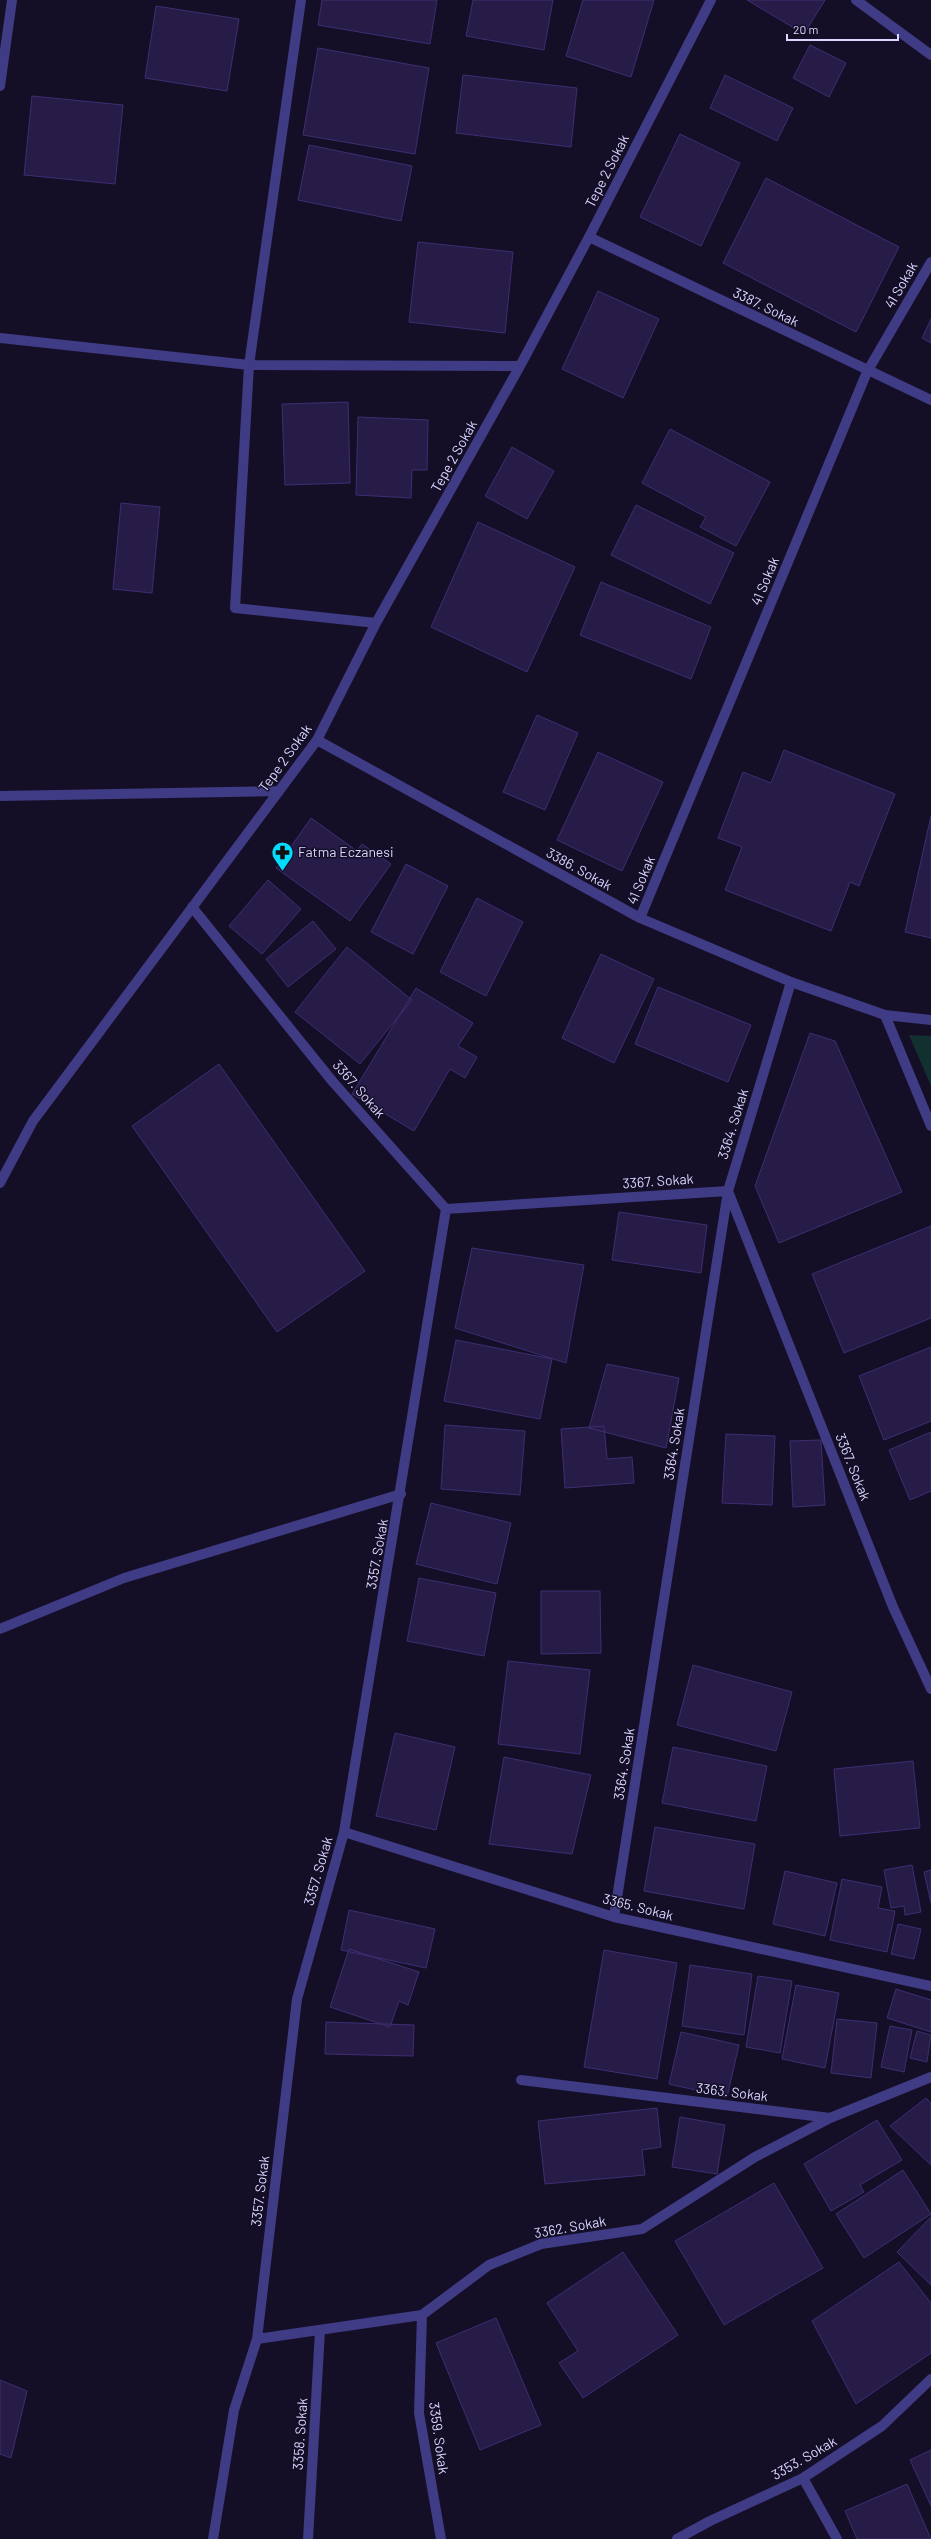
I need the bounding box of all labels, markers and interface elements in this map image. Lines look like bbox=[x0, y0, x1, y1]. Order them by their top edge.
scale bar bbox=[787, 16, 898, 42]
text: 20 m bbox=[793, 22, 819, 36]
street label: Tepe 2 Sokak bbox=[581, 131, 632, 210]
street label: 41 Sokak bbox=[880, 258, 921, 311]
street label: 3387. Sokak bbox=[730, 283, 802, 330]
street label: Tepe 2 Sokak bbox=[427, 417, 480, 495]
street label: 41 Sokak bbox=[747, 554, 782, 608]
street label: Tepe 2 Sokak bbox=[254, 721, 315, 795]
pharmacy icon: Fatma Eczanesi bbox=[269, 839, 295, 872]
place label: Fatma Eczanesi bbox=[298, 843, 394, 860]
street label: 3386. Sokak bbox=[543, 844, 615, 894]
street label: 41 Sokak bbox=[623, 853, 658, 907]
street label: 3367. Sokak bbox=[330, 1056, 389, 1121]
street label: 3364. Sokak bbox=[714, 1087, 751, 1161]
street label: 3367. Sokak bbox=[622, 1170, 694, 1191]
street label: 3364. Sokak bbox=[659, 1407, 688, 1481]
street label: 3367. Sokak bbox=[832, 1431, 875, 1503]
street label: 3357. Sokak bbox=[362, 1517, 391, 1590]
street label: 3364. Sokak bbox=[609, 1727, 638, 1801]
street label: 3357. Sokak bbox=[300, 1834, 335, 1907]
street label: 3365. Sokak bbox=[601, 1890, 675, 1924]
street label: 3363. Sokak bbox=[695, 2079, 769, 2104]
street label: 3357. Sokak bbox=[247, 2155, 272, 2227]
street label: 3362. Sokak bbox=[533, 2212, 607, 2241]
street label: 3358. Sokak bbox=[288, 2397, 311, 2471]
street label: 3359. Sokak bbox=[426, 2401, 453, 2475]
street label: 3353. Sokak bbox=[768, 2432, 839, 2483]

